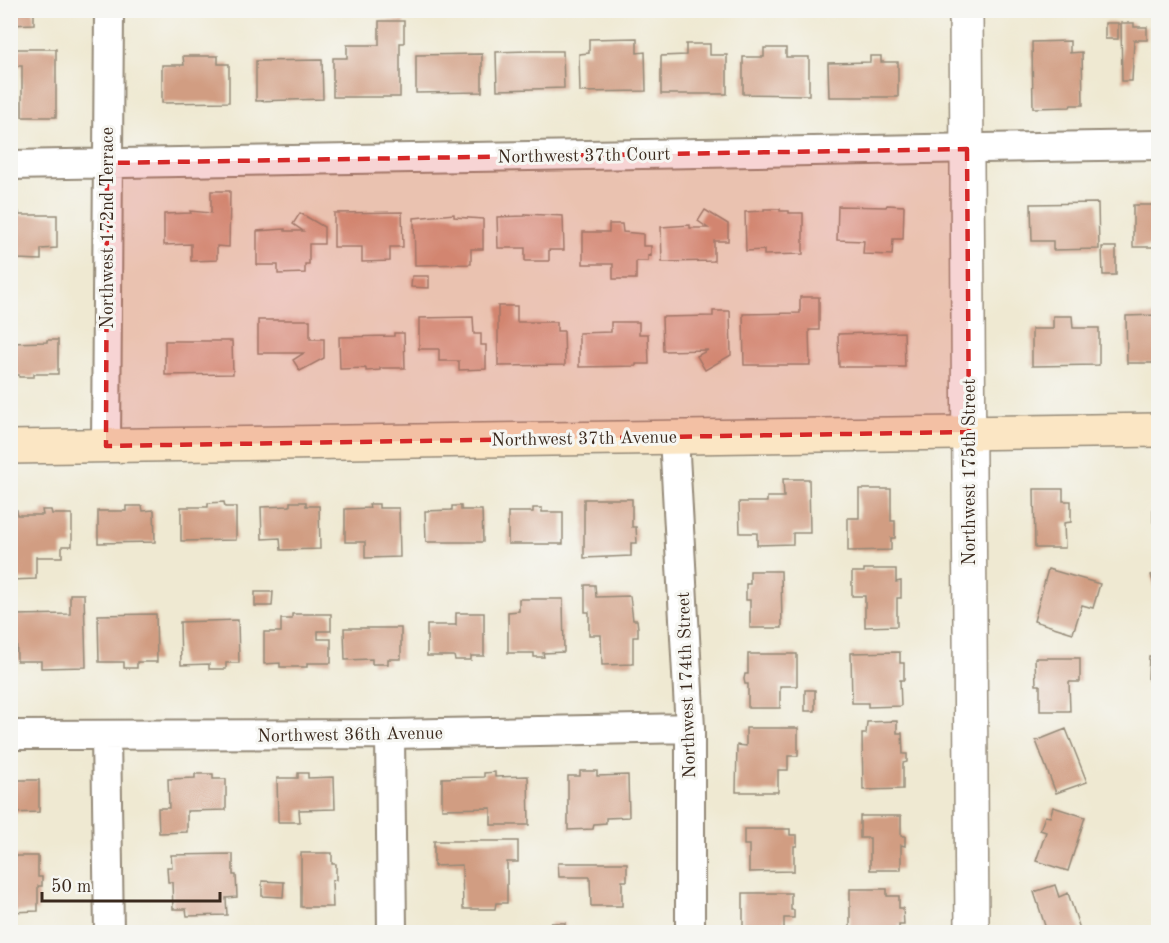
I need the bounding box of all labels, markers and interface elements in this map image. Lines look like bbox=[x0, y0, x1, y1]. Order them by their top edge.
street label: Northwest 172nd Terrace bbox=[99, 127, 117, 329]
street label: Northwest 37th Court bbox=[497, 145, 671, 167]
street label: Northwest 175th Street bbox=[961, 379, 979, 565]
street label: Northwest 37th Avenue bbox=[491, 428, 677, 450]
street label: Northwest 174th Street bbox=[675, 591, 699, 779]
street label: Northwest 36th Avenue bbox=[257, 724, 443, 746]
scale bar bbox=[42, 865, 220, 903]
text: 50 m bbox=[51, 878, 91, 896]

